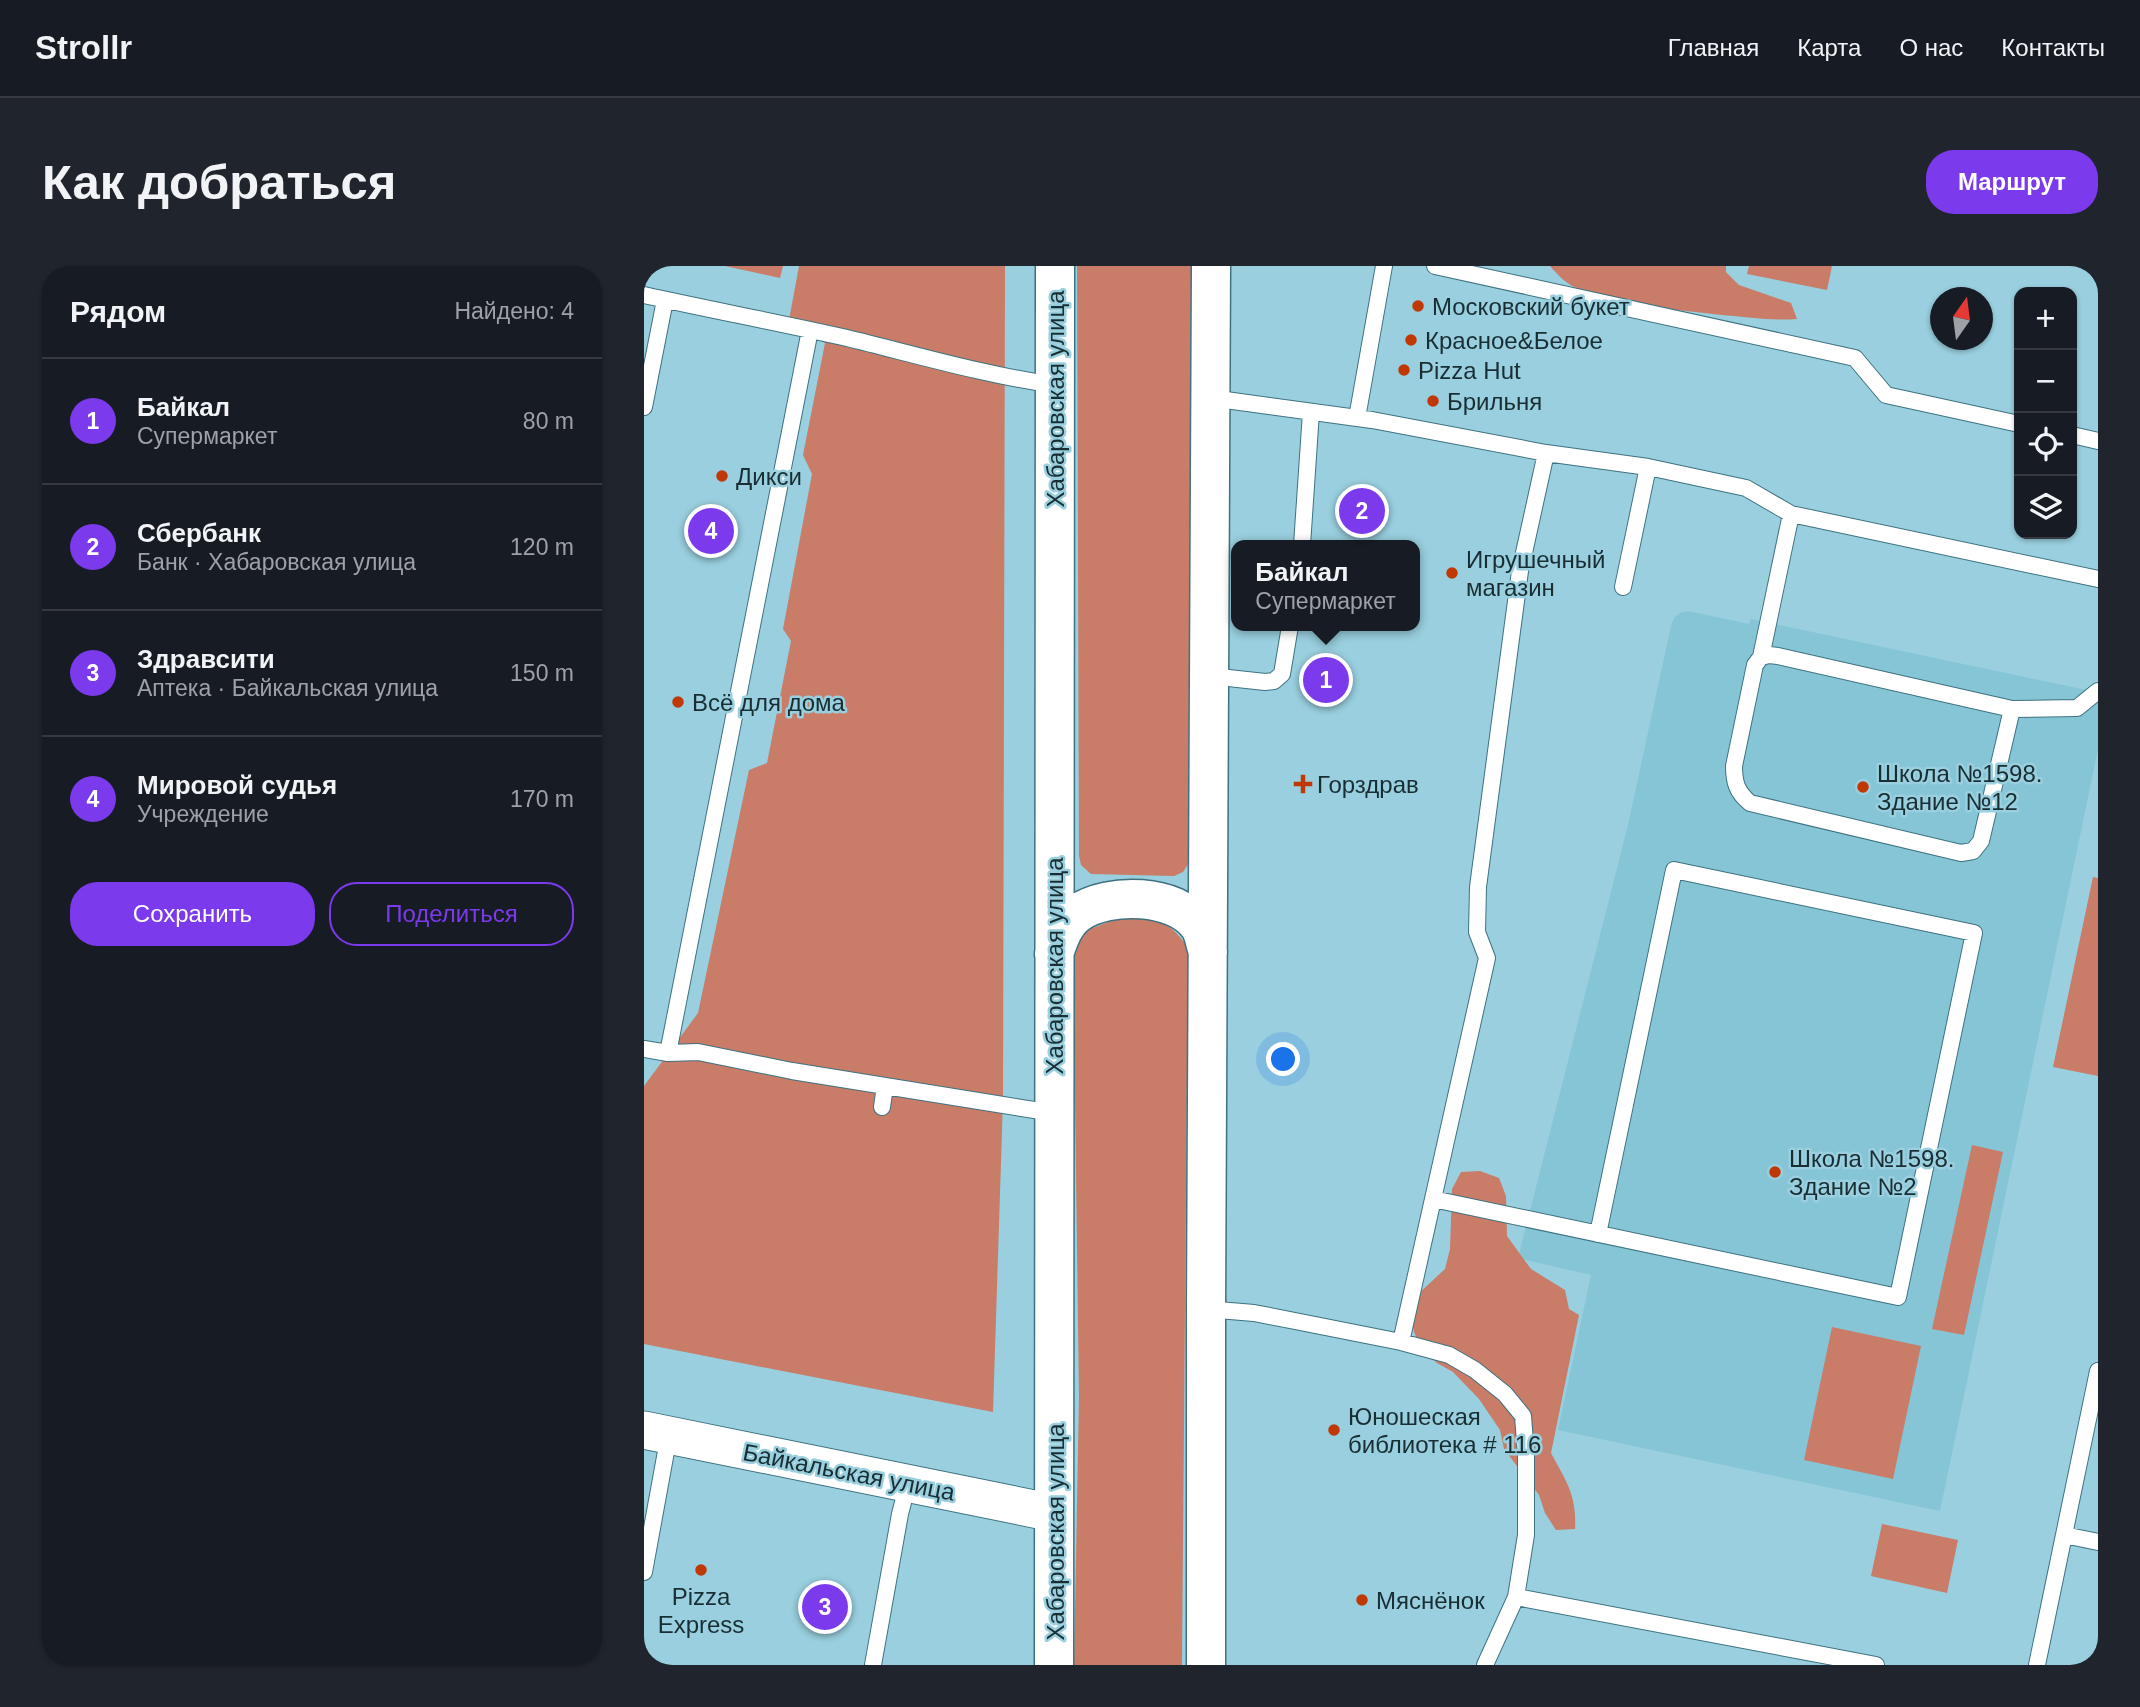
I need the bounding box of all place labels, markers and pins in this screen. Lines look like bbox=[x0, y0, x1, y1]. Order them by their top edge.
place label: Московский букет bbox=[1432, 293, 1630, 320]
marker: Московский букет bbox=[1410, 298, 1426, 314]
place label: Красное&Белое bbox=[1425, 327, 1603, 354]
marker: Красное&Белое bbox=[1403, 332, 1419, 348]
place label: Pizza Hut bbox=[1418, 357, 1521, 384]
marker: Pizza Hut bbox=[1396, 362, 1412, 378]
place label: Брильня bbox=[1447, 388, 1542, 415]
marker: Брильня bbox=[1425, 393, 1441, 409]
place label: Дикси bbox=[736, 463, 802, 490]
marker: Дикси bbox=[714, 468, 730, 484]
pin: 2 bbox=[1339, 485, 1385, 537]
pin: 4 bbox=[688, 505, 734, 557]
place label: Игрушечный магазин bbox=[1466, 546, 1605, 601]
marker: Игрушечный магазин bbox=[1444, 565, 1460, 581]
pin: 1 bbox=[1303, 654, 1349, 706]
place label: Всё для дома bbox=[692, 689, 846, 716]
marker: Всё для дома bbox=[670, 694, 686, 710]
place label: Школа №1598. Здание №12 bbox=[1877, 760, 2042, 815]
place label: Горздрав bbox=[1317, 771, 1419, 798]
marker: Горздрав bbox=[1295, 776, 1311, 792]
marker: Школа №1598. Здание №12 bbox=[1855, 779, 1871, 795]
place label: Школа №1598. Здание №2 bbox=[1789, 1145, 1954, 1200]
marker: Школа №1598. Здание №2 bbox=[1767, 1164, 1783, 1180]
place label: Юношеская библиотека # 116 bbox=[1348, 1403, 1541, 1458]
marker: Юношеская библиотека # 116 bbox=[1326, 1422, 1342, 1438]
marker: Pizza Express bbox=[693, 1562, 709, 1578]
pin: 3 bbox=[802, 1581, 848, 1633]
place label: Pizza Express bbox=[658, 1583, 744, 1638]
place label: Мяснёнок bbox=[1376, 1587, 1485, 1614]
marker: Мяснёнок bbox=[1354, 1592, 1370, 1608]

